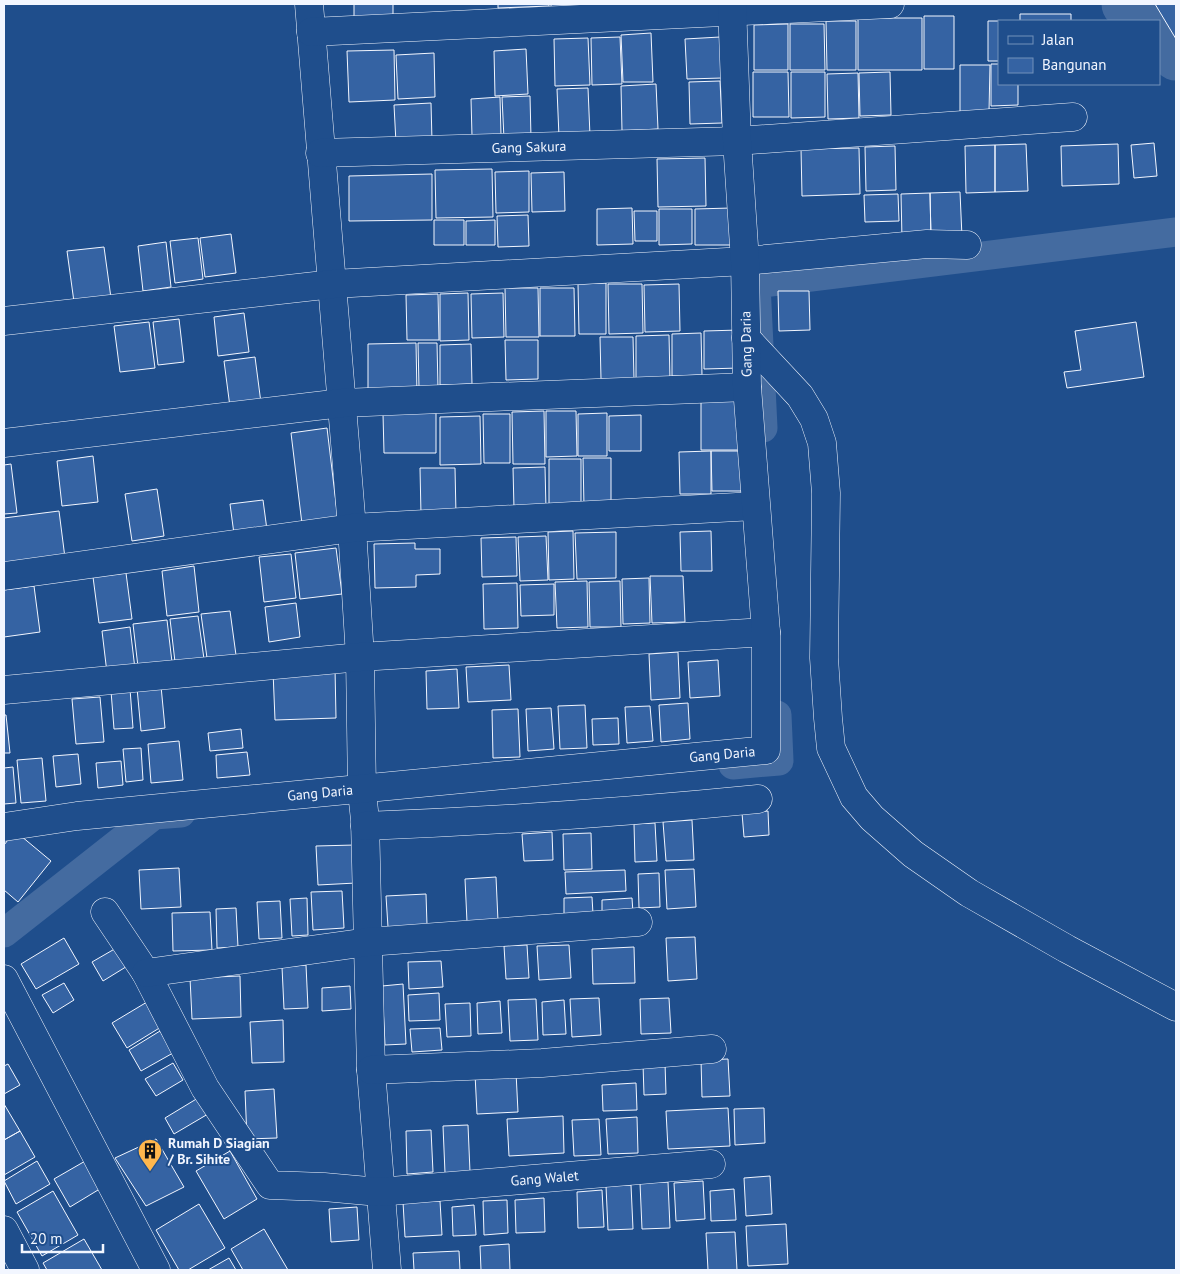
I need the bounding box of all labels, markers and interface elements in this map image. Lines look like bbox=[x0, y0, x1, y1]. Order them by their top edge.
legend bbox=[998, 20, 1160, 85]
text: Jalan bbox=[1041, 30, 1074, 49]
text: Bangunan bbox=[1042, 55, 1106, 74]
street label: Gang Sakura bbox=[491, 137, 567, 157]
street label: Gang Daria bbox=[736, 311, 756, 377]
street label: Gang Daria bbox=[688, 742, 756, 766]
street label: Gang Daria bbox=[286, 781, 354, 805]
place label: Rumah D Siagian / Br. Sihite bbox=[167, 1134, 270, 1168]
building icon: Rumah D Siagian / Br. Sihite bbox=[137, 1138, 163, 1172]
street label: Gang Walet bbox=[510, 1166, 580, 1190]
scale bar bbox=[22, 1222, 104, 1254]
text: 20 m bbox=[30, 1229, 63, 1248]

